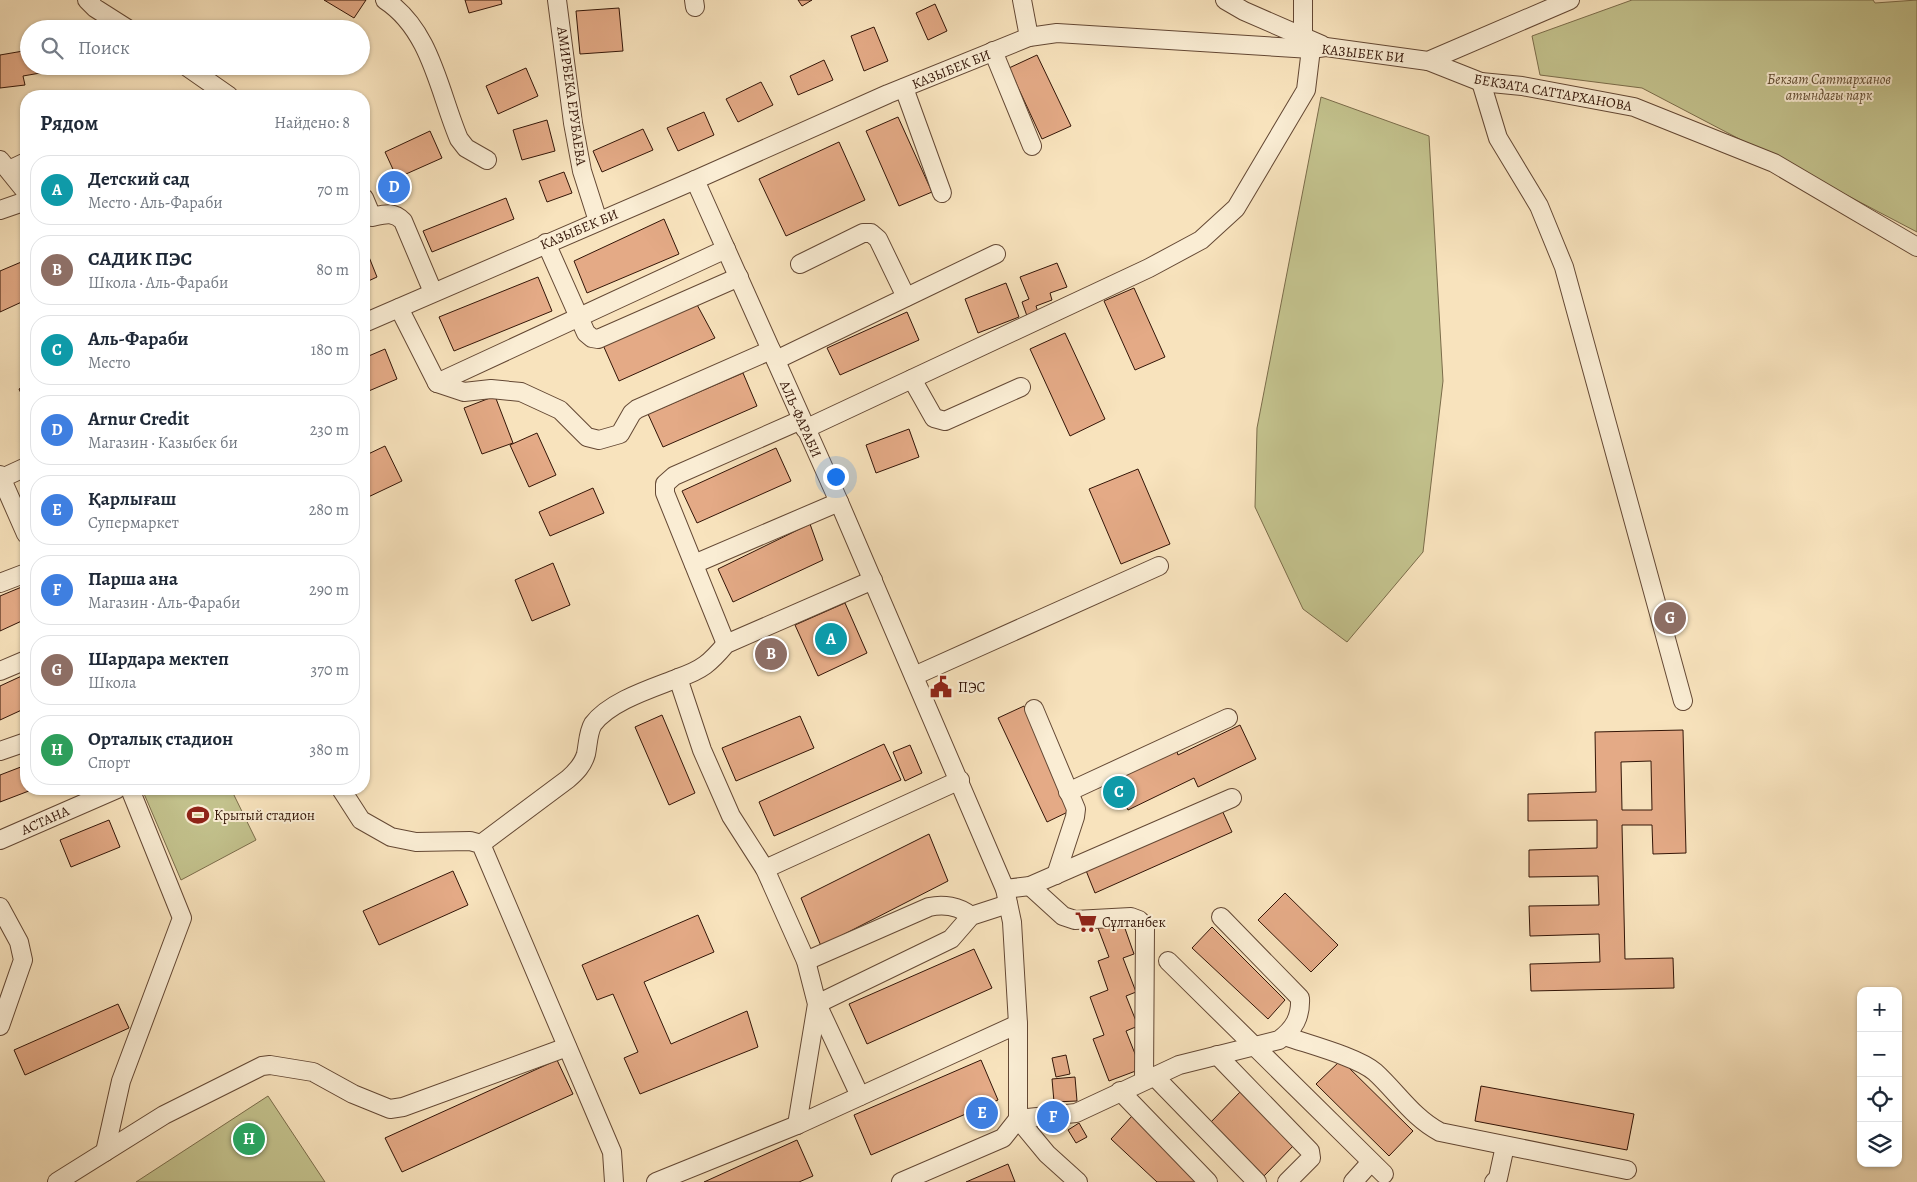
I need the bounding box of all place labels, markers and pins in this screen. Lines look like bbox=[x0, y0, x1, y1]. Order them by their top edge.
pin: D bbox=[378, 168, 410, 206]
pin: G bbox=[1654, 599, 1686, 637]
pin: A bbox=[815, 620, 847, 658]
pin: B bbox=[755, 635, 787, 673]
public building icon: ПЭС bbox=[928, 674, 954, 700]
place label: ПЭС bbox=[958, 678, 986, 697]
pin: C bbox=[1103, 773, 1135, 811]
sports icon: Крытый стадион bbox=[185, 802, 211, 828]
place label: Крытый стадион bbox=[214, 806, 315, 825]
supermarket icon: Сұлтанбек bbox=[1073, 909, 1099, 935]
place label: Сұлтанбек bbox=[1102, 913, 1166, 932]
pin: E bbox=[966, 1094, 998, 1132]
pin: F bbox=[1037, 1098, 1069, 1136]
pin: H bbox=[233, 1120, 265, 1158]

